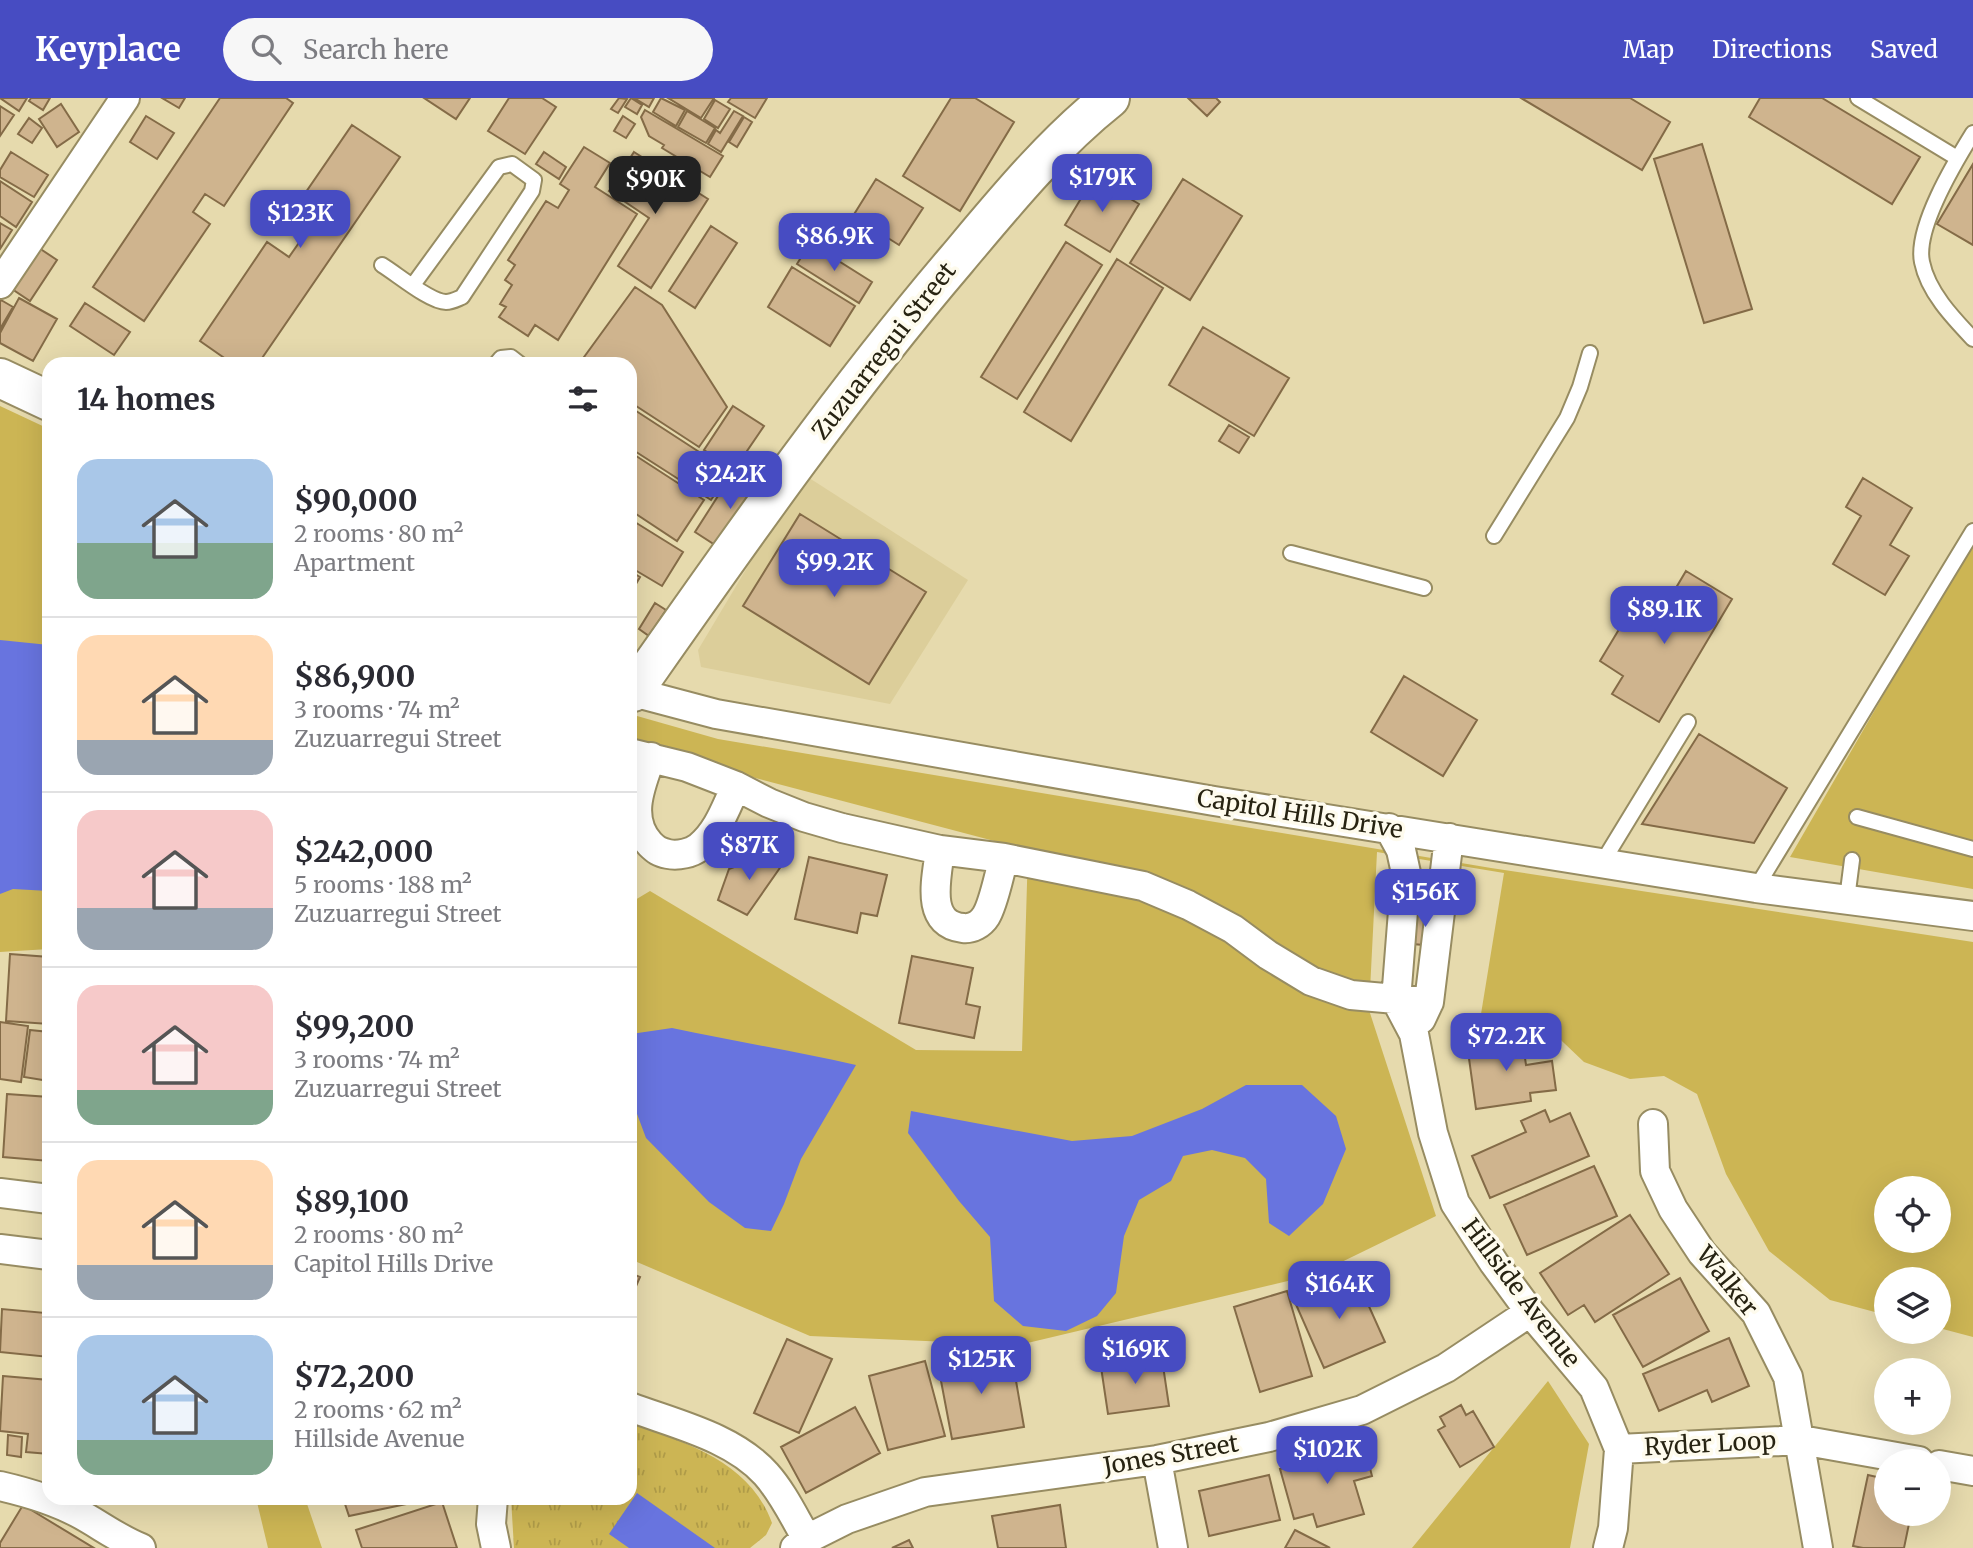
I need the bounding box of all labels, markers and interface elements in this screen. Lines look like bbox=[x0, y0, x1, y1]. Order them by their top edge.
search box bbox=[223, 18, 713, 81]
text: Keyplace bbox=[35, 29, 181, 70]
icon: search bbox=[247, 30, 285, 68]
text: Search here bbox=[303, 33, 449, 66]
text: Map bbox=[1623, 34, 1674, 65]
text: Directions bbox=[1712, 34, 1832, 65]
text: Saved bbox=[1870, 34, 1938, 65]
pin: $179K bbox=[1053, 155, 1151, 214]
pin: $90K bbox=[614, 156, 696, 216]
text: $179K bbox=[1068, 162, 1136, 191]
text: $90K bbox=[625, 164, 685, 193]
pin: $123K bbox=[251, 190, 349, 250]
text: $123K bbox=[266, 198, 334, 227]
pin: $86.9K bbox=[777, 214, 891, 273]
text: $86.9K bbox=[795, 221, 873, 250]
street label: Zuzuarregui Street bbox=[805, 255, 963, 446]
text: 14 homes bbox=[77, 380, 215, 418]
icon: filters bbox=[564, 380, 602, 418]
pin: $242K bbox=[681, 452, 779, 511]
text: $242K bbox=[694, 459, 766, 488]
text: $90,000 bbox=[294, 481, 418, 519]
icon: home bbox=[133, 487, 217, 571]
text: 2 rooms · 80 m² bbox=[294, 519, 463, 548]
pin: $99.2K bbox=[777, 540, 891, 599]
text: $99.2K bbox=[795, 547, 873, 576]
text: Apartment bbox=[294, 548, 415, 577]
pin: $89.1K bbox=[1607, 587, 1721, 646]
text: $89.1K bbox=[1626, 594, 1702, 623]
text: $86,900 bbox=[294, 657, 415, 695]
icon: home bbox=[133, 663, 217, 747]
text: 3 rooms · 74 m² bbox=[294, 695, 460, 724]
text: Zuzuarregui Street bbox=[294, 724, 502, 753]
street label: Capitol Hills Drive bbox=[1195, 782, 1405, 845]
pin: $87K bbox=[708, 822, 790, 882]
text: $87K bbox=[719, 830, 779, 859]
text: $242,000 bbox=[294, 832, 433, 870]
icon: home bbox=[133, 838, 217, 922]
text: 5 rooms · 188 m² bbox=[294, 870, 472, 899]
pin: $156K bbox=[1376, 870, 1474, 929]
text: $156K bbox=[1391, 877, 1459, 906]
text: Zuzuarregui Street bbox=[294, 899, 502, 928]
text: $99,200 bbox=[294, 1007, 414, 1045]
icon: home bbox=[133, 1013, 217, 1097]
pin: $72.2K bbox=[1449, 1014, 1563, 1073]
text: $72.2K bbox=[1467, 1021, 1545, 1050]
text: 3 rooms · 74 m² bbox=[294, 1045, 460, 1074]
text: Zuzuarregui Street bbox=[294, 1074, 502, 1103]
map controls bbox=[1874, 1176, 1951, 1526]
button: locate bbox=[1874, 1176, 1951, 1253]
text: $89,100 bbox=[294, 1182, 409, 1220]
icon: home bbox=[133, 1188, 217, 1272]
street label: Hillside Avenue bbox=[1455, 1212, 1587, 1373]
text: 2 rooms · 80 m² bbox=[294, 1220, 463, 1249]
street label: Walker bbox=[1689, 1239, 1765, 1322]
text: Capitol Hills Drive bbox=[294, 1249, 493, 1278]
pin: $164K bbox=[1290, 1262, 1388, 1321]
button: layers bbox=[1874, 1267, 1951, 1344]
text: $164K bbox=[1304, 1269, 1374, 1298]
pin: $169K bbox=[1086, 1326, 1184, 1386]
text: $169K bbox=[1101, 1334, 1169, 1363]
pin: $125K bbox=[932, 1336, 1030, 1396]
text: $125K bbox=[947, 1344, 1015, 1373]
text: $72,200 bbox=[294, 1357, 414, 1395]
button: + bbox=[1874, 1358, 1951, 1435]
icon: home bbox=[133, 1363, 217, 1447]
text: 2 rooms · 62 m² bbox=[294, 1395, 462, 1424]
text: Hillside Avenue bbox=[294, 1424, 465, 1453]
street label: Ryder Loop bbox=[1643, 1425, 1777, 1462]
pin: $102K bbox=[1278, 1426, 1376, 1486]
street label: Jones Street bbox=[1100, 1427, 1242, 1482]
text: $102K bbox=[1292, 1434, 1362, 1463]
button: − bbox=[1874, 1449, 1951, 1526]

